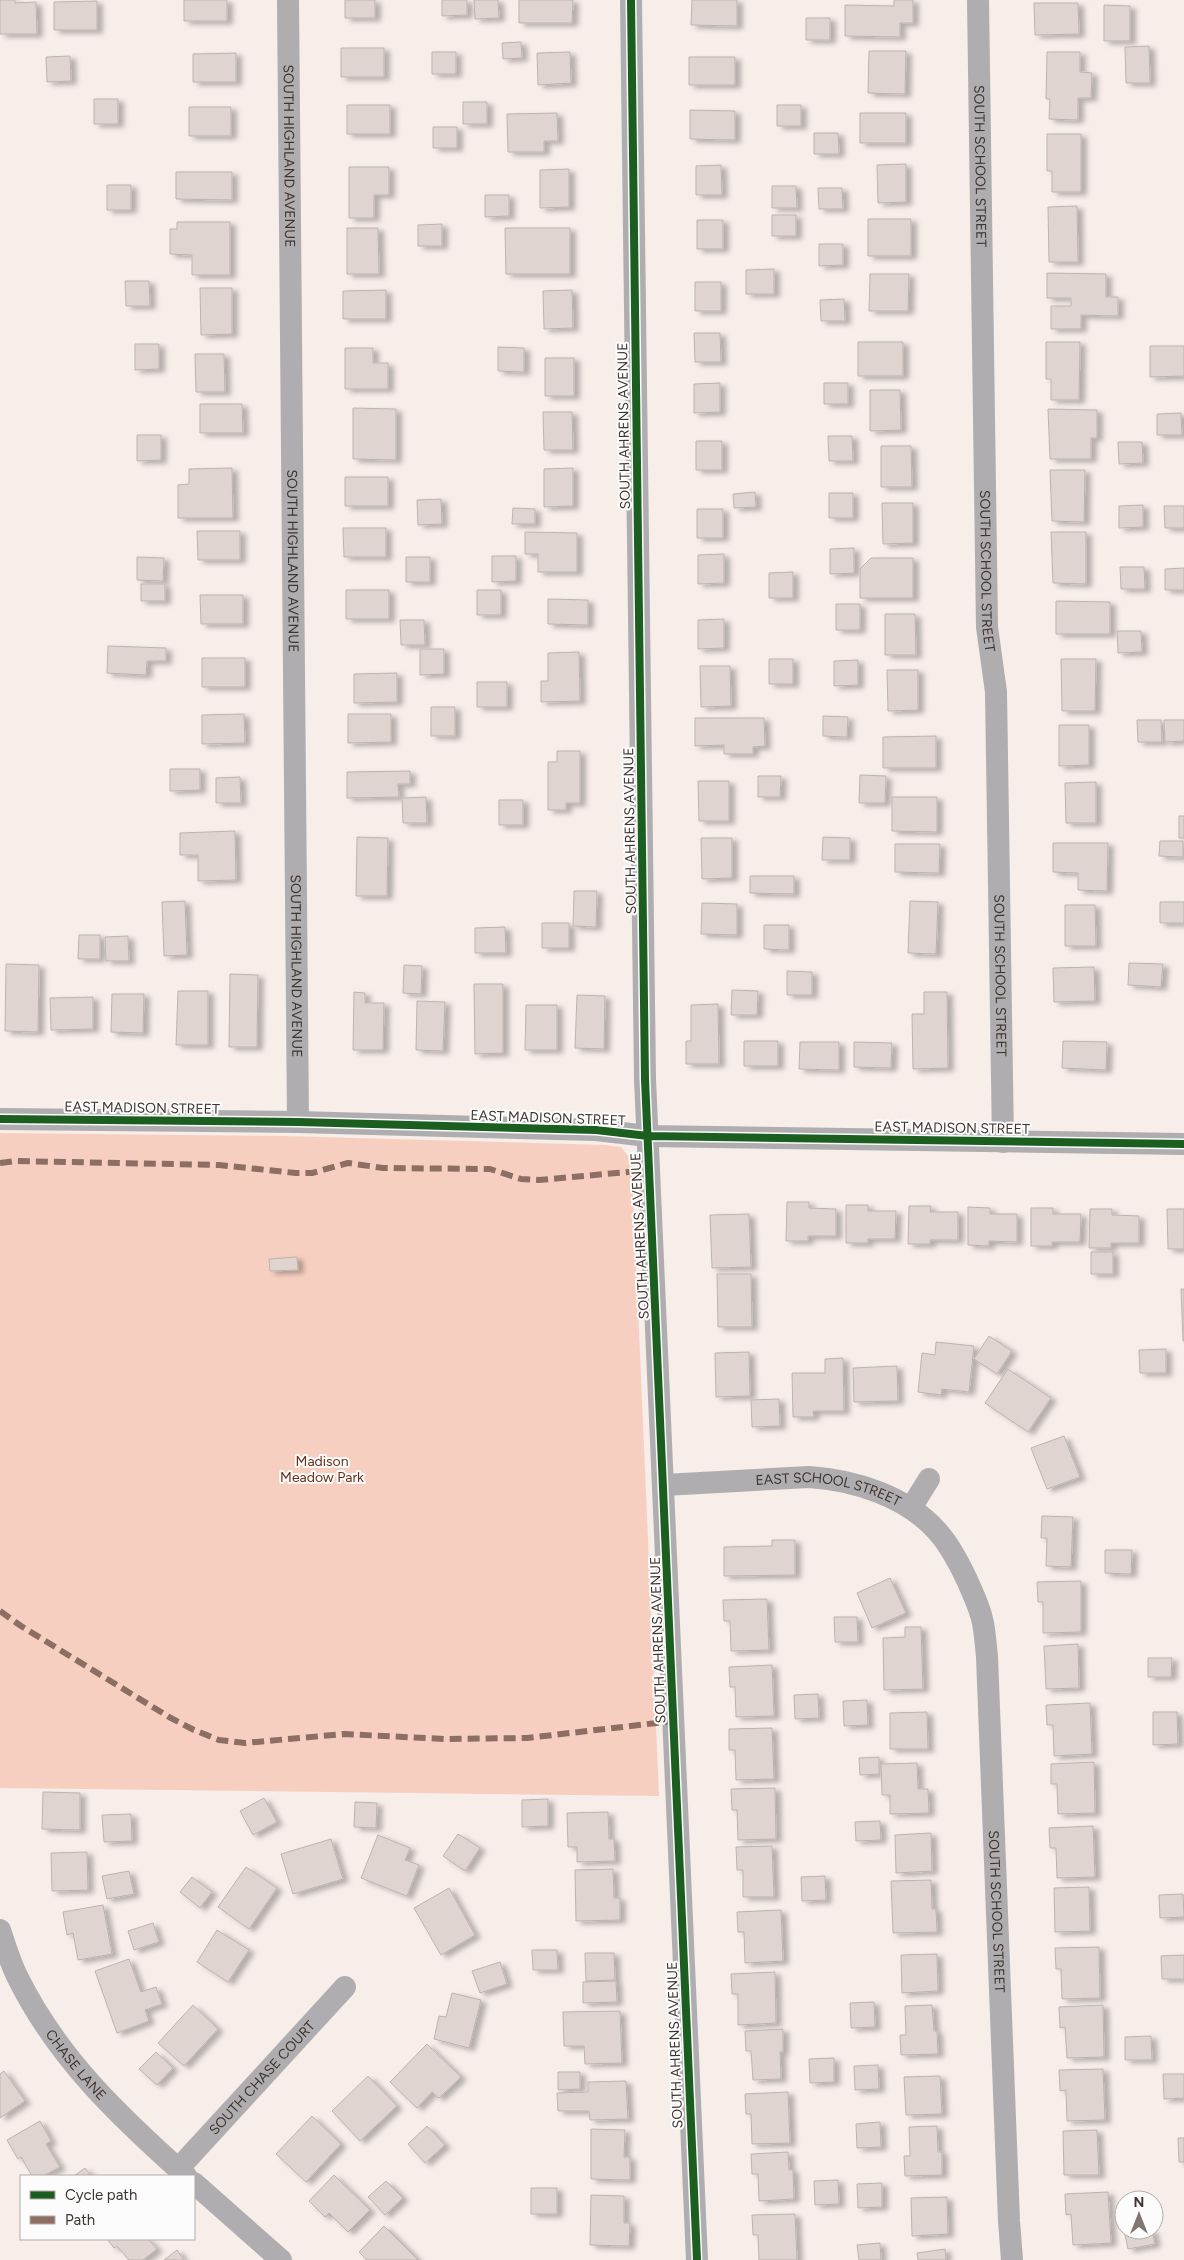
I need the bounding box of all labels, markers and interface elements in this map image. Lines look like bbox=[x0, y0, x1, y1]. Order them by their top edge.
street label: SOUTH HIGHLAND AVENUE bbox=[280, 64, 299, 248]
street label: SOUTH SCHOOL STREET bbox=[971, 85, 990, 247]
street label: SOUTH AHRENS AVENUE bbox=[614, 342, 634, 510]
street label: SOUTH HIGHLAND AVENUE bbox=[284, 469, 302, 653]
street label: SOUTH SCHOOL STREET bbox=[977, 490, 999, 653]
street label: SOUTH AHRENS AVENUE bbox=[620, 747, 640, 915]
street label: SOUTH HIGHLAND AVENUE bbox=[287, 874, 306, 1058]
street label: SOUTH SCHOOL STREET bbox=[991, 894, 1010, 1057]
street label: EAST MADISON STREET bbox=[64, 1098, 220, 1118]
street label: EAST MADISON STREET bbox=[470, 1107, 626, 1129]
street label: EAST MADISON STREET bbox=[874, 1118, 1030, 1138]
street label: SOUTH AHRENS AVENUE bbox=[627, 1152, 653, 1320]
park label: Madison Meadow Park bbox=[280, 1453, 364, 1486]
street label: EAST SCHOOL STREET bbox=[755, 1468, 904, 1510]
street label: SOUTH AHRENS AVENUE bbox=[647, 1556, 669, 1724]
street label: SOUTH SCHOOL STREET bbox=[985, 1830, 1009, 1993]
street label: SOUTH AHRENS AVENUE bbox=[664, 1961, 686, 2129]
street label: SOUTH CHASE COURT bbox=[205, 2017, 319, 2138]
street label: CHASE LANE bbox=[42, 2026, 110, 2104]
legend bbox=[20, 2175, 195, 2240]
text: Cycle path bbox=[65, 2186, 137, 2204]
north arrow bbox=[1114, 2190, 1164, 2240]
text: N bbox=[1134, 2194, 1144, 2211]
text: Path bbox=[65, 2211, 95, 2229]

